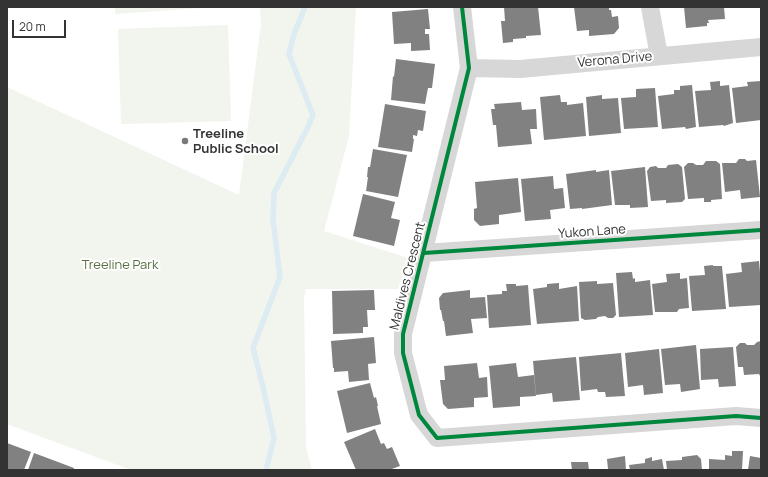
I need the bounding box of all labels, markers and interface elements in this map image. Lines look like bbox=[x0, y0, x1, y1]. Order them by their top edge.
scale bar bbox=[14, 12, 68, 38]
text: 20 m bbox=[19, 18, 46, 35]
street label: Verona Drive bbox=[577, 49, 653, 71]
place label: Treeline Public School bbox=[193, 126, 279, 157]
marker: Treeline Public School bbox=[180, 136, 190, 146]
street label: Maldives Crescent bbox=[387, 220, 429, 332]
street label: Yukon Lane bbox=[558, 222, 626, 242]
park label: Treeline Park bbox=[82, 257, 158, 273]

